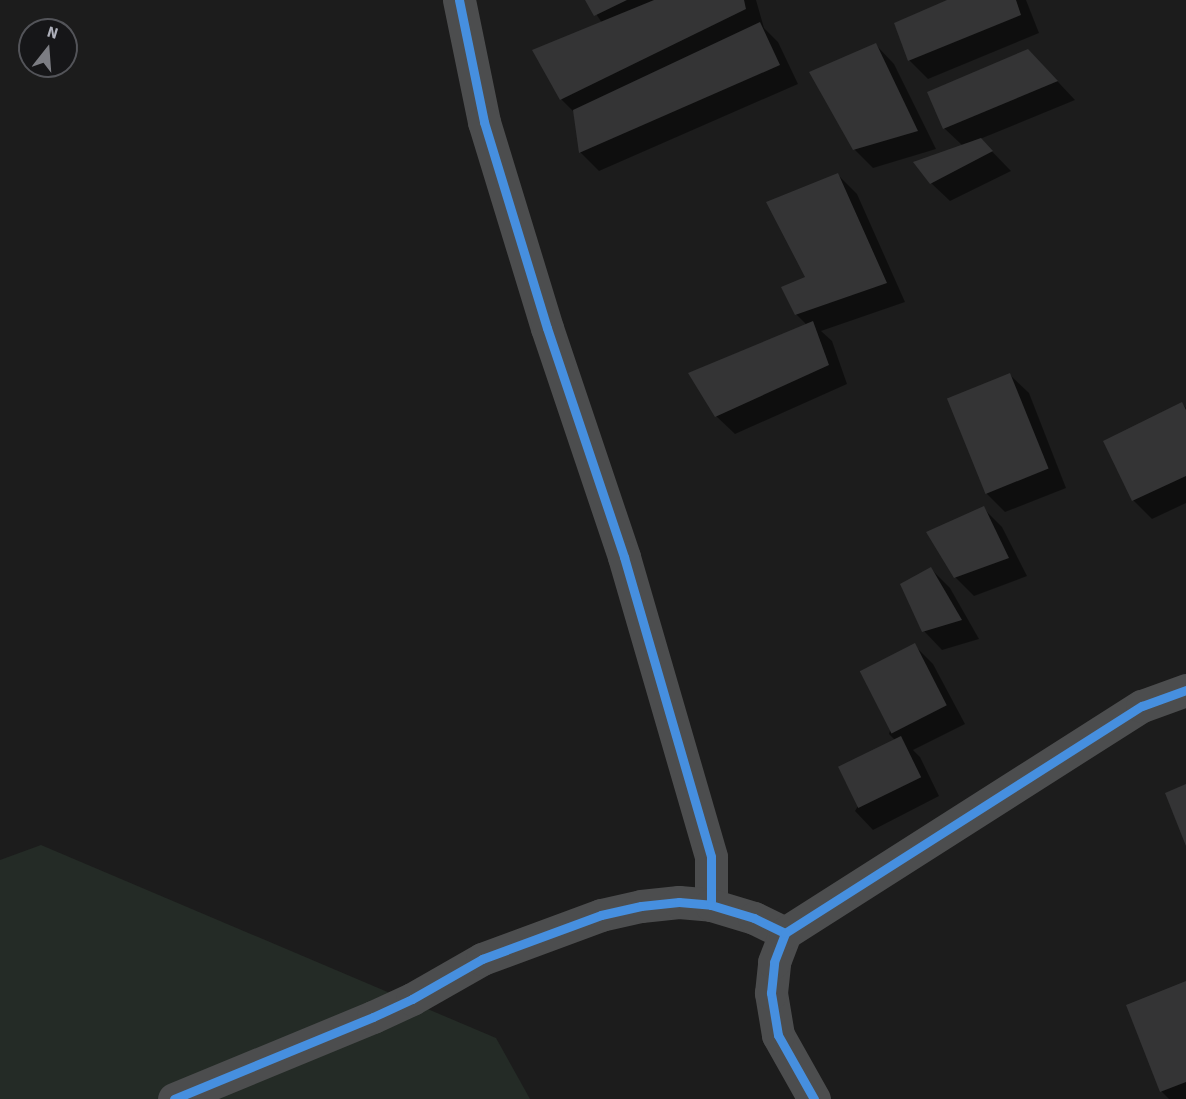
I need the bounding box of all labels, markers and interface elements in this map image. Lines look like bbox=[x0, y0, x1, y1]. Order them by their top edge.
north arrow bbox=[18, 18, 78, 78]
text: N bbox=[44, 21, 61, 45]

